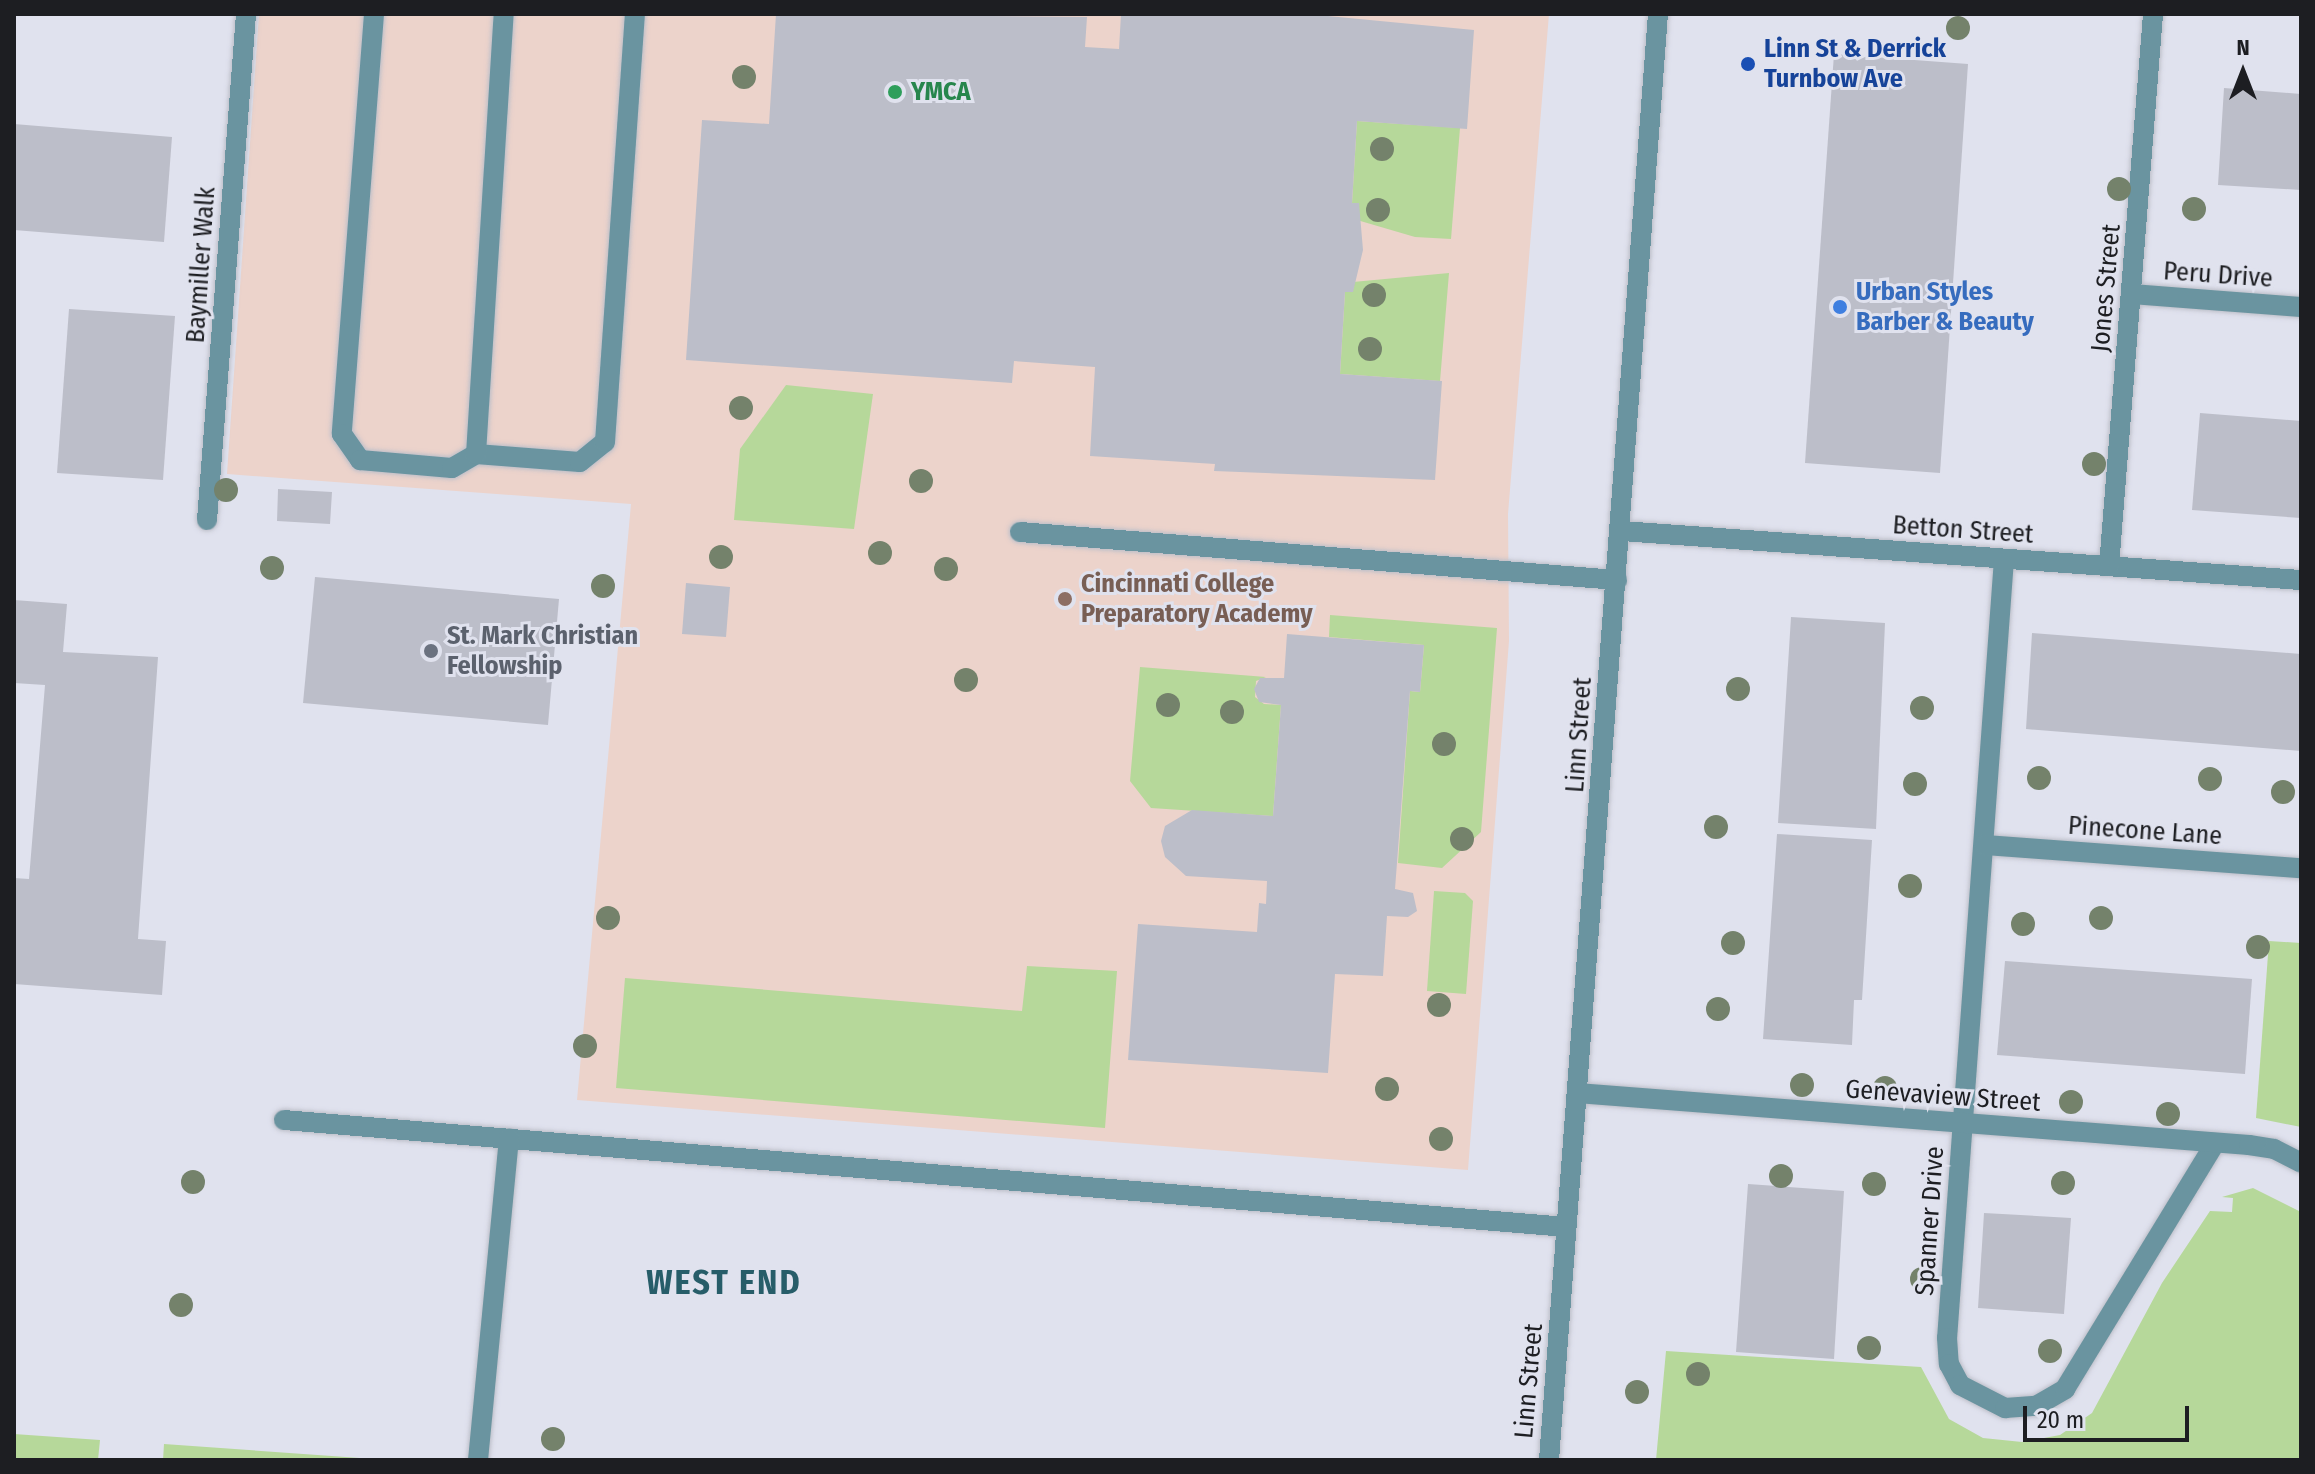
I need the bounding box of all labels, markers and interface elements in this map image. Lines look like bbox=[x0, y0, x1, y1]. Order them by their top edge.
north arrow bbox=[2203, 32, 2283, 112]
place label: Linn St & Derrick Turnbow Ave bbox=[1764, 33, 1946, 94]
text: N bbox=[2236, 34, 2250, 61]
marker: Linn St & Derrick Turnbow Ave bbox=[1739, 55, 1757, 73]
place label: YMCA bbox=[911, 76, 971, 108]
marker: YMCA bbox=[886, 83, 904, 101]
street label: Baymiller Walk bbox=[180, 186, 222, 344]
street label: Jones Street bbox=[2085, 223, 2127, 353]
street label: Peru Drive bbox=[2162, 256, 2274, 294]
place label: Urban Styles Barber & Beauty bbox=[1856, 276, 2034, 338]
marker: Urban Styles Barber & Beauty bbox=[1831, 298, 1849, 316]
street label: Betton Street bbox=[1892, 510, 2034, 550]
place label: Cincinnati College Preparatory Academy bbox=[1081, 568, 1313, 630]
marker: Cincinnati College Preparatory Academy bbox=[1056, 590, 1074, 608]
place label: St. Mark Christian Fellowship bbox=[447, 620, 638, 682]
marker: St. Mark Christian Fellowship bbox=[422, 642, 440, 660]
street label: Linn Street bbox=[1559, 676, 1599, 794]
street label: Pinecone Lane bbox=[2067, 810, 2223, 852]
street label: Genevaview Street bbox=[1844, 1074, 2042, 1118]
street label: Spanner Drive bbox=[1909, 1145, 1951, 1297]
district label: WEST END bbox=[646, 1263, 802, 1303]
street label: Linn Street bbox=[1508, 1322, 1550, 1440]
scale bar bbox=[2027, 1390, 2193, 1440]
text: 20 m bbox=[2037, 1406, 2084, 1434]

